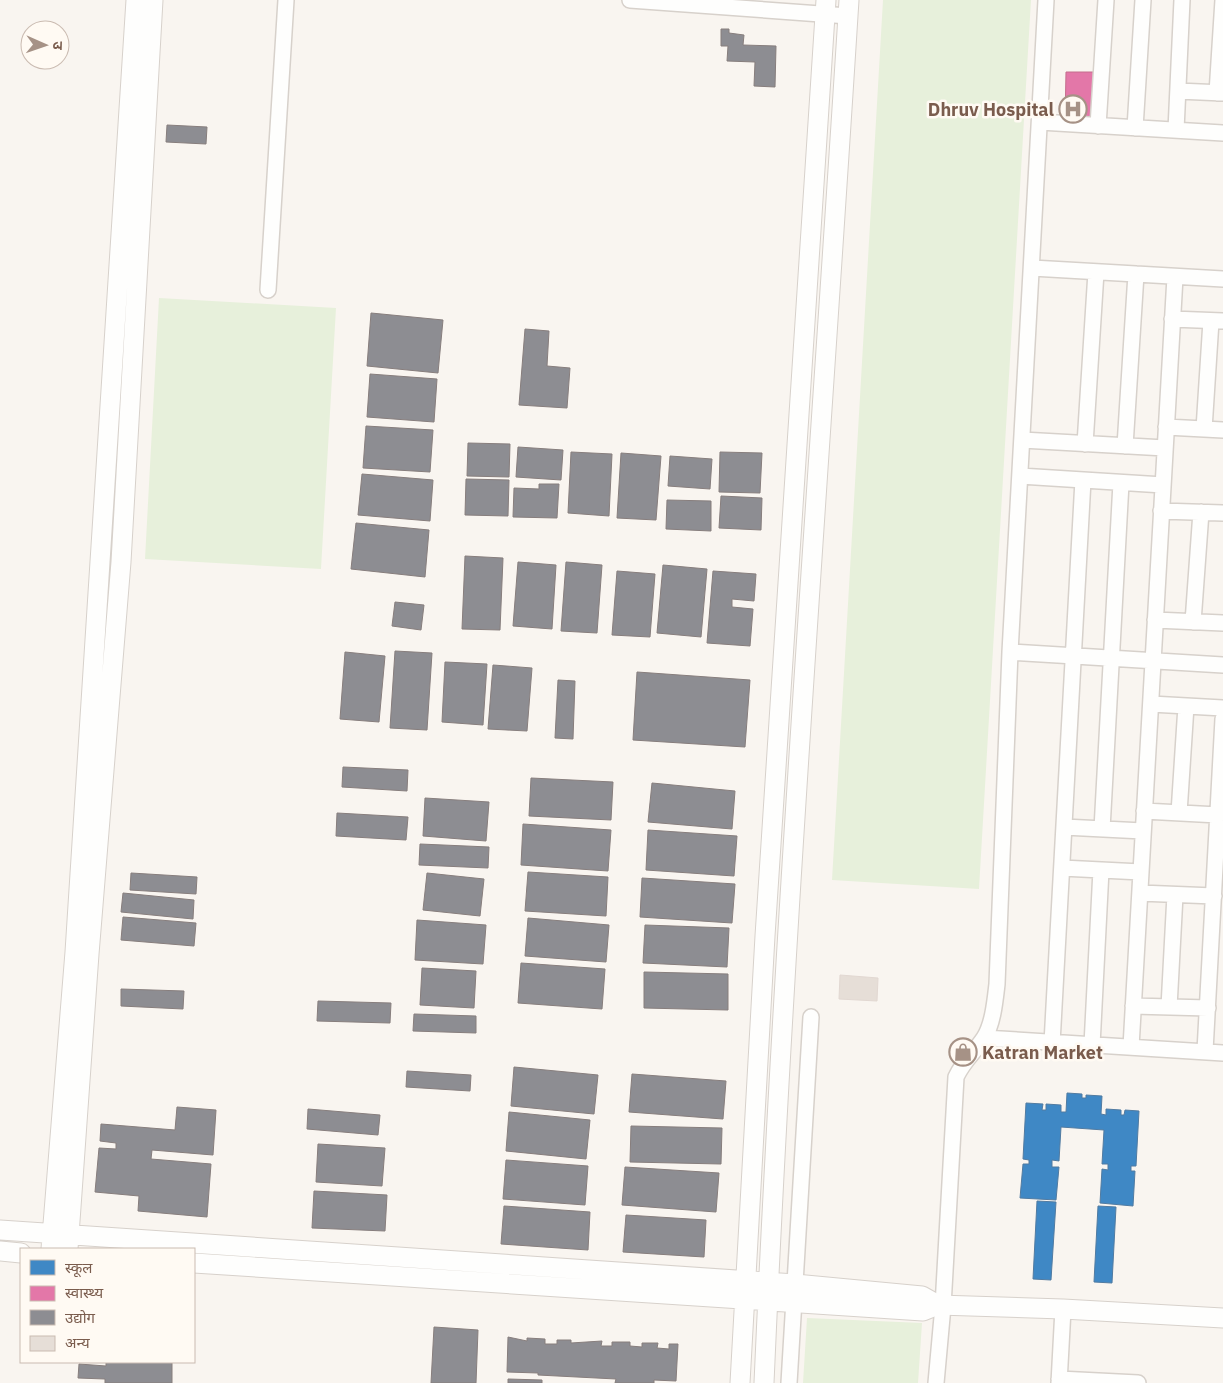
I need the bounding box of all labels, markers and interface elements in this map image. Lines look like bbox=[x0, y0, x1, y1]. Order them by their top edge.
north arrow bbox=[20, 20, 70, 70]
text: उ bbox=[49, 41, 67, 51]
hospital icon: Dhruv Hospital bbox=[1058, 94, 1088, 124]
place label: Dhruv Hospital bbox=[928, 98, 1055, 121]
shop icon: Katran Market bbox=[948, 1037, 978, 1067]
place label: Katran Market bbox=[982, 1041, 1103, 1064]
legend bbox=[20, 1248, 195, 1363]
text: स्कूल bbox=[65, 1258, 93, 1278]
text: स्वास्थ्य bbox=[65, 1283, 103, 1302]
text: उद्योग bbox=[65, 1308, 96, 1327]
text: अन्य bbox=[65, 1333, 90, 1352]

